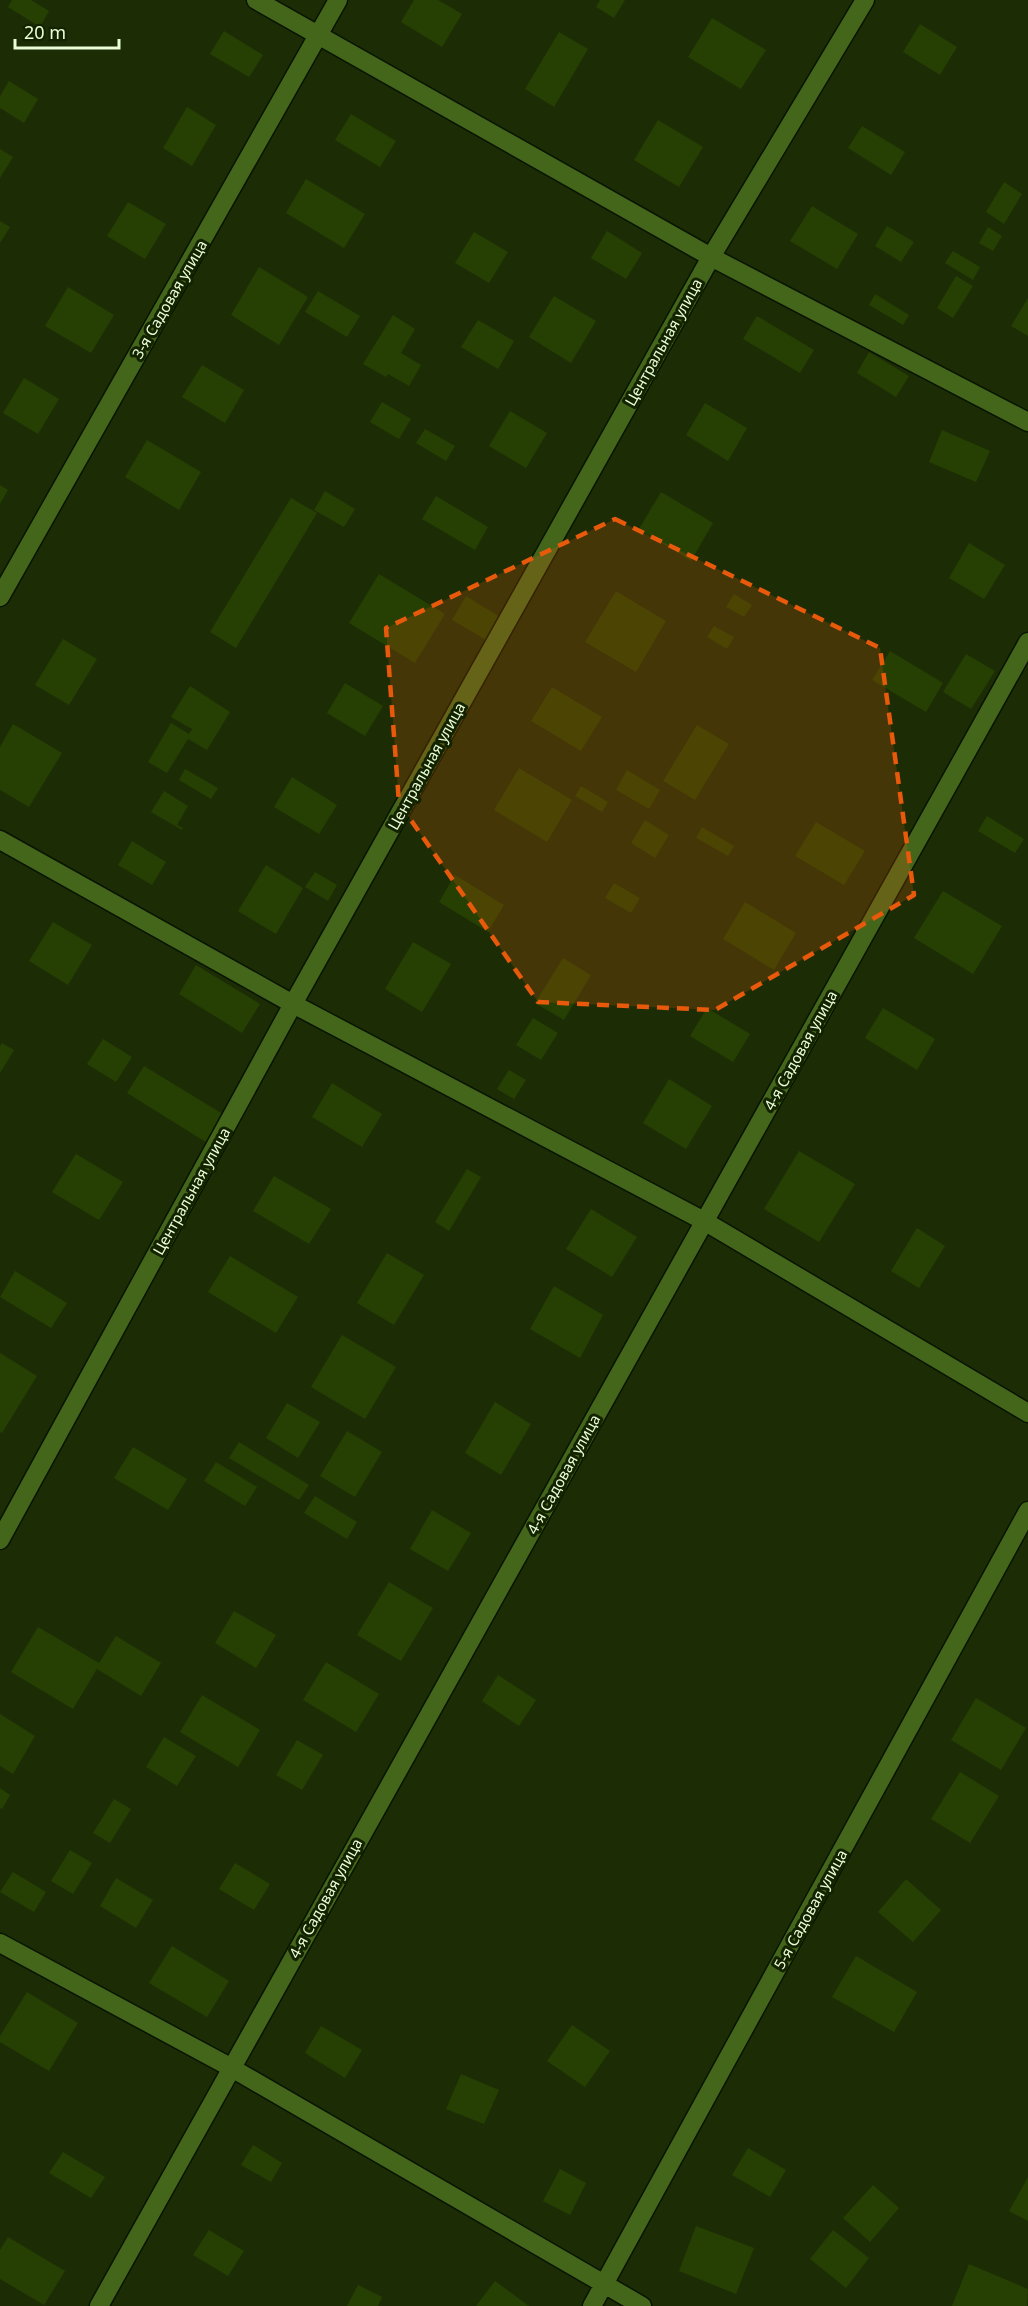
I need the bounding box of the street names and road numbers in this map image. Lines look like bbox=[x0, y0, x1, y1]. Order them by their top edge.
street label: 3-я Садовая улица bbox=[127, 236, 211, 362]
street label: Центральная улица bbox=[620, 275, 706, 409]
street label: Центральная улица bbox=[383, 699, 469, 833]
street label: 4-я Садовая улица bbox=[759, 987, 841, 1113]
street label: Центральная улица bbox=[148, 1124, 234, 1258]
street label: 4-я Садовая улица bbox=[522, 1411, 604, 1537]
street label: 4-я Садовая улица bbox=[284, 1835, 366, 1961]
street label: 5-я Садовая улица bbox=[769, 1846, 851, 1972]

